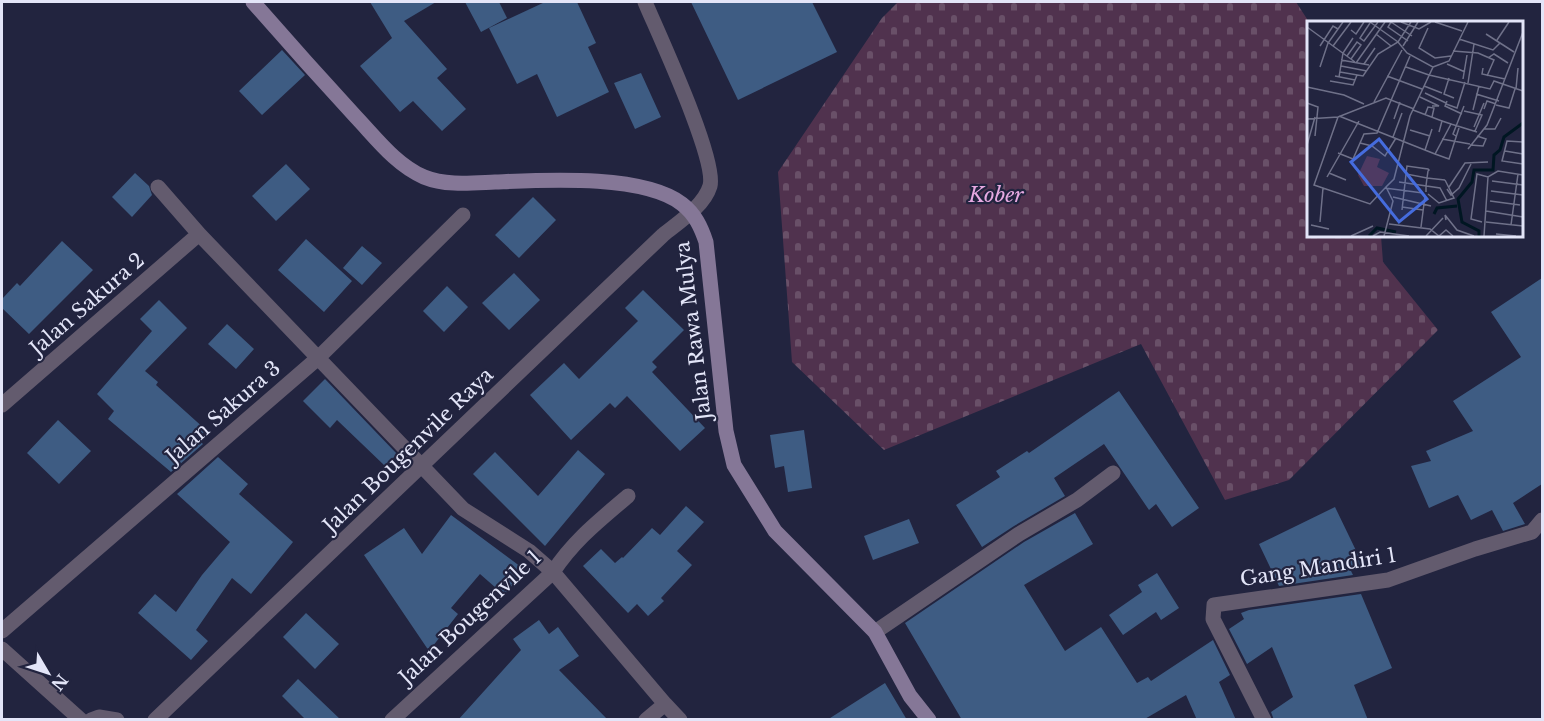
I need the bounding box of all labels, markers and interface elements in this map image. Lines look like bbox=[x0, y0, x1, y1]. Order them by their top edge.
inset map bbox=[1307, 21, 1523, 237]
park label: Kober bbox=[967, 183, 1024, 207]
street label: Jalan Rawa Mulya bbox=[670, 239, 716, 425]
street label: Jalan Sakura 2 bbox=[23, 248, 149, 362]
street label: Jalan Sakura 3 bbox=[159, 356, 285, 470]
street label: Jalan Bougenvile Raya bbox=[316, 362, 499, 539]
street label: Gang Mandiri 1 bbox=[1238, 543, 1398, 591]
street label: Jalan Bougenvile 1 bbox=[392, 545, 546, 691]
north arrow bbox=[18, 643, 78, 703]
text: N bbox=[47, 670, 72, 695]

